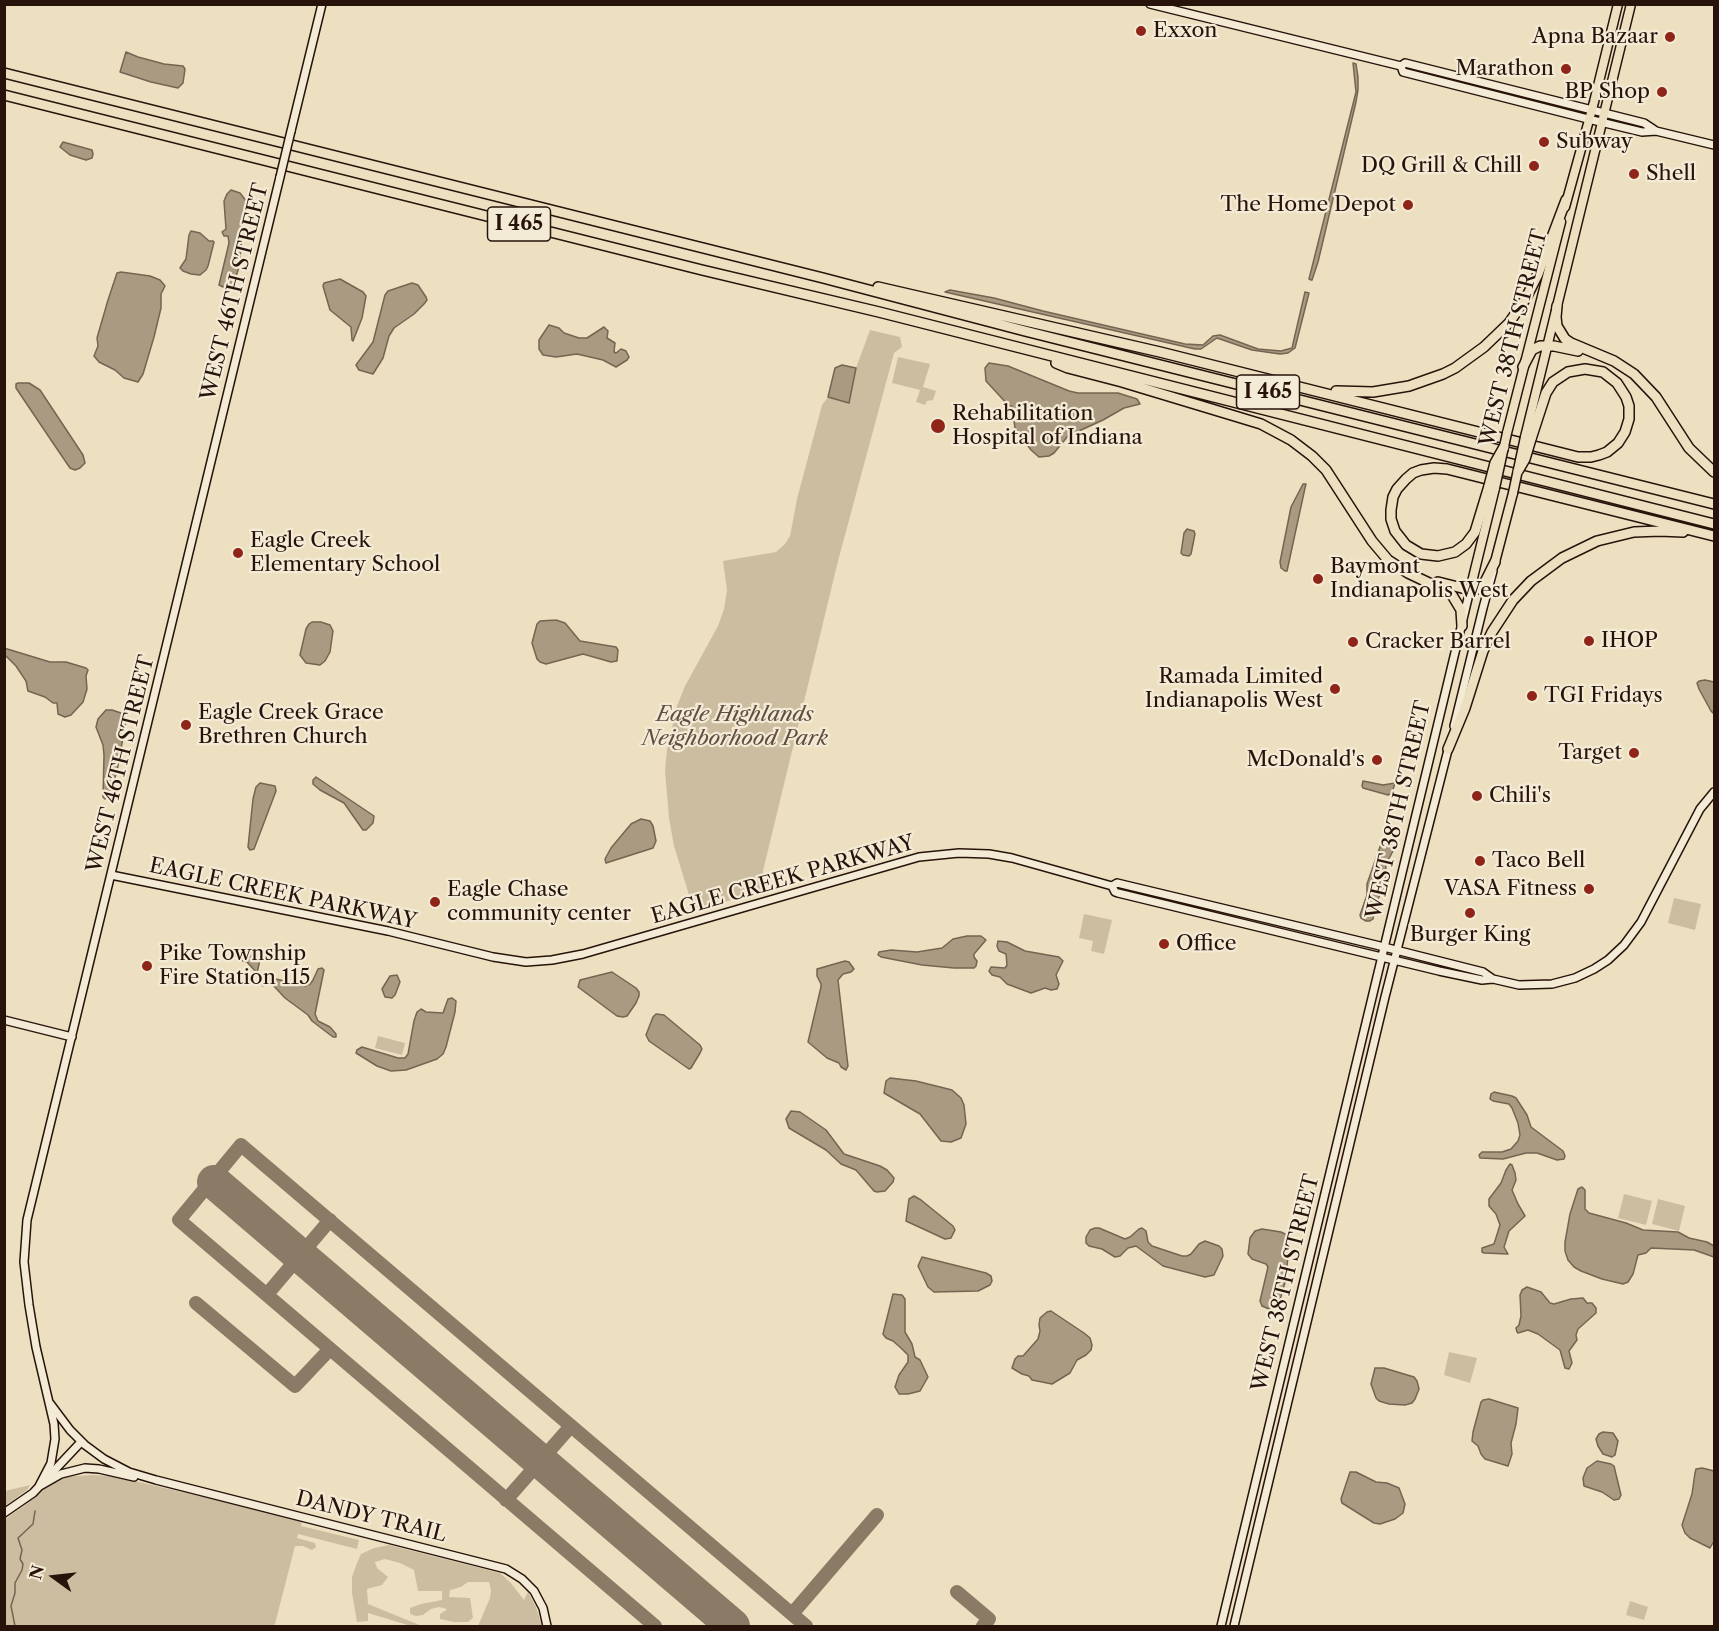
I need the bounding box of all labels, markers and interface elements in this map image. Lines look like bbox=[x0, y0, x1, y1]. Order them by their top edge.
place label: Exxon bbox=[1153, 18, 1217, 44]
marker: Exxon bbox=[1134, 24, 1148, 38]
place label: Apna Bazaar bbox=[1532, 24, 1658, 50]
marker: Apna Bazaar bbox=[1663, 30, 1677, 44]
place label: Marathon bbox=[1455, 56, 1554, 82]
marker: Marathon bbox=[1559, 62, 1573, 76]
place label: BP Shop bbox=[1564, 79, 1650, 105]
marker: BP Shop bbox=[1655, 85, 1669, 99]
place label: Subway bbox=[1556, 129, 1633, 155]
marker: Subway bbox=[1537, 135, 1551, 149]
place label: DQ Grill & Chill bbox=[1361, 153, 1522, 179]
marker: DQ Grill & Chill bbox=[1527, 159, 1541, 173]
place label: Shell bbox=[1646, 161, 1696, 187]
marker: Shell bbox=[1627, 167, 1641, 181]
street label: WEST 46TH STREET bbox=[196, 181, 274, 403]
place label: The Home Depot bbox=[1220, 192, 1396, 218]
marker: The Home Depot bbox=[1401, 198, 1415, 212]
road number: I 465 bbox=[488, 207, 550, 241]
street label: WEST 38TH STREET bbox=[1475, 227, 1553, 449]
road number: I 465 bbox=[1236, 375, 1300, 409]
place label: Rehabilitation Hospital of Indiana bbox=[952, 401, 1143, 451]
marker: Rehabilitation Hospital of Indiana bbox=[929, 417, 947, 435]
place label: Eagle Creek Elementary School bbox=[250, 528, 440, 578]
marker: Eagle Creek Elementary School bbox=[231, 546, 245, 560]
place label: Baymont Indianapolis West bbox=[1330, 554, 1508, 604]
marker: Baymont Indianapolis West bbox=[1311, 572, 1325, 586]
place label: IHOP bbox=[1601, 628, 1658, 654]
place label: Cracker Barrel bbox=[1365, 629, 1511, 655]
marker: IHOP bbox=[1582, 634, 1596, 648]
marker: Cracker Barrel bbox=[1346, 635, 1360, 649]
street label: WEST 46TH STREET bbox=[82, 653, 160, 875]
place label: Ramada Limited Indianapolis West bbox=[1145, 664, 1323, 714]
marker: Ramada Limited Indianapolis West bbox=[1328, 682, 1342, 696]
place label: TGI Fridays bbox=[1544, 683, 1663, 709]
marker: TGI Fridays bbox=[1525, 689, 1539, 703]
street label: WEST 38TH STREET bbox=[1362, 699, 1436, 921]
place label: Eagle Creek Grace Brethren Church bbox=[198, 700, 384, 750]
park label: Eagle Highlands Neighborhood Park bbox=[642, 702, 828, 752]
marker: Eagle Creek Grace Brethren Church bbox=[179, 718, 193, 732]
place label: Target bbox=[1558, 740, 1622, 766]
marker: Target bbox=[1627, 746, 1641, 760]
place label: McDonald's bbox=[1247, 747, 1365, 773]
marker: McDonald's bbox=[1370, 753, 1384, 767]
place label: Chili's bbox=[1489, 783, 1551, 809]
marker: Chili's bbox=[1470, 789, 1484, 803]
street label: EAGLE CREEK PARKWAY bbox=[648, 830, 918, 930]
place label: Taco Bell bbox=[1492, 848, 1585, 874]
street label: EAGLE CREEK PARKWAY bbox=[147, 853, 419, 935]
marker: Taco Bell bbox=[1473, 854, 1487, 868]
place label: VASA Fitness bbox=[1444, 876, 1577, 902]
place label: Eagle Chase community center bbox=[447, 877, 631, 927]
marker: VASA Fitness bbox=[1582, 882, 1596, 896]
marker: Eagle Chase community center bbox=[428, 895, 442, 909]
marker: Burger King bbox=[1463, 906, 1477, 920]
place label: Burger King bbox=[1410, 922, 1530, 948]
place label: Office bbox=[1176, 931, 1236, 957]
marker: Office bbox=[1157, 937, 1171, 951]
place label: Pike Township Fire Station 115 bbox=[159, 941, 310, 991]
marker: Pike Township Fire Station 115 bbox=[140, 959, 154, 973]
street label: WEST 38TH STREET bbox=[1247, 1172, 1325, 1394]
street label: DANDY TRAIL bbox=[293, 1486, 449, 1548]
north arrow bbox=[24, 1547, 84, 1607]
text: N bbox=[25, 1563, 48, 1582]

